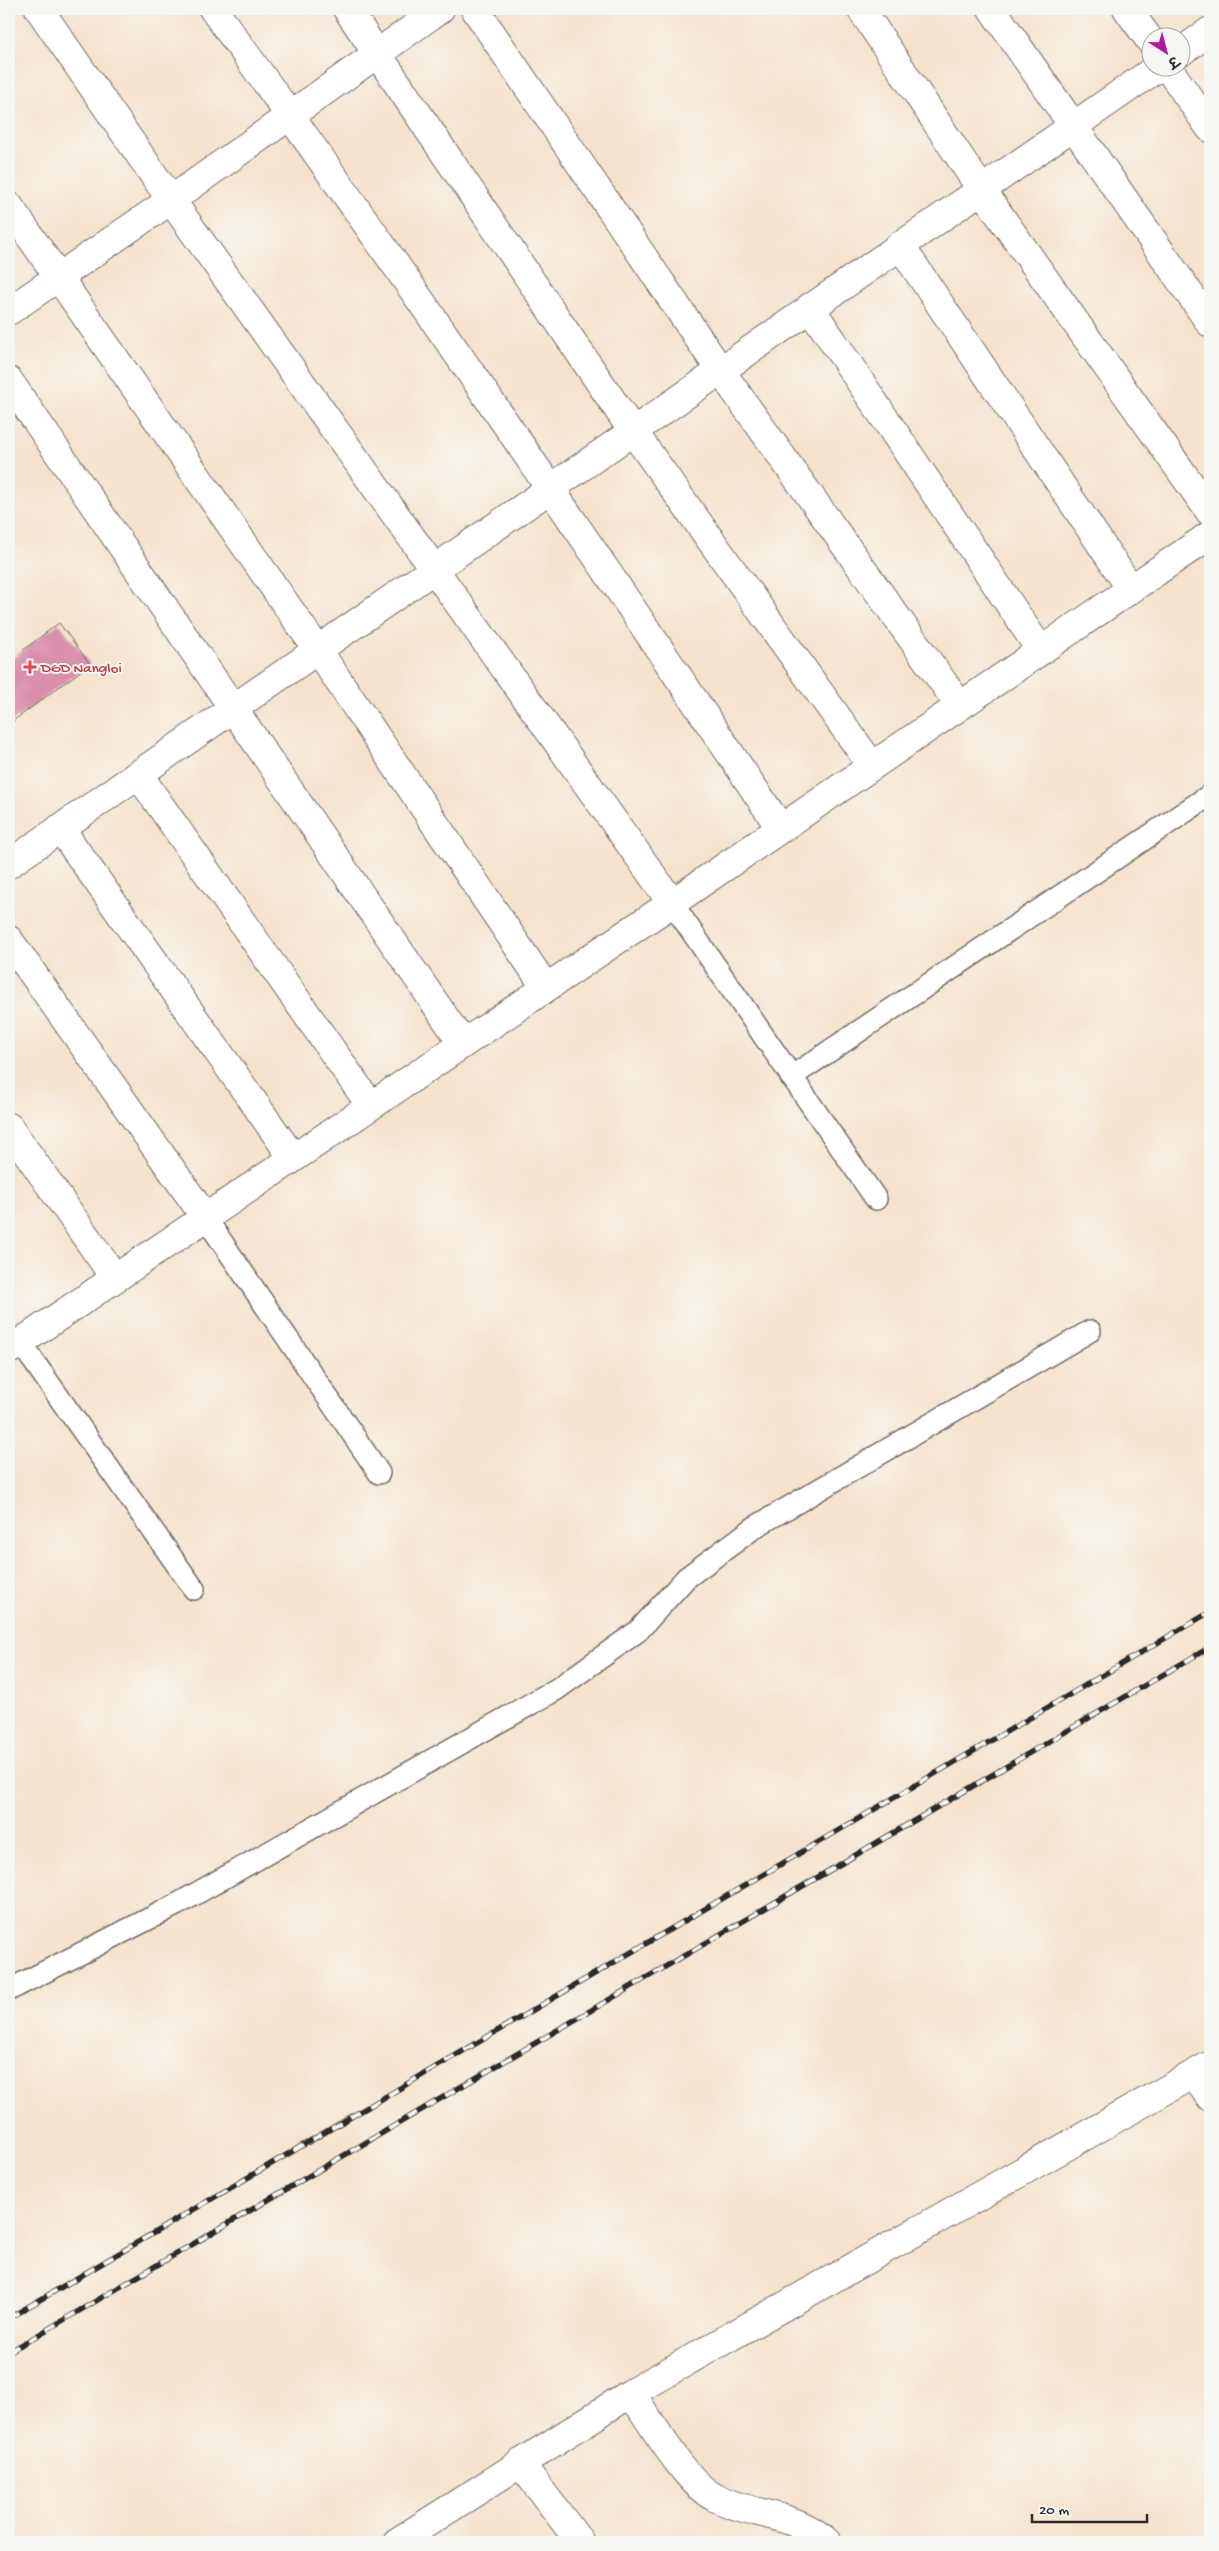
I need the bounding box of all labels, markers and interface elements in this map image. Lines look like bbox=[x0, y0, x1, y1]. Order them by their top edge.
north arrow bbox=[1142, 28, 1192, 78]
text: उ bbox=[1162, 50, 1183, 71]
marker: DGD Nangloi bbox=[23, 660, 37, 674]
place label: DGD Nangloi bbox=[40, 660, 122, 678]
scale bar bbox=[1032, 2491, 1146, 2523]
text: 20 m bbox=[1039, 2502, 1069, 2520]

